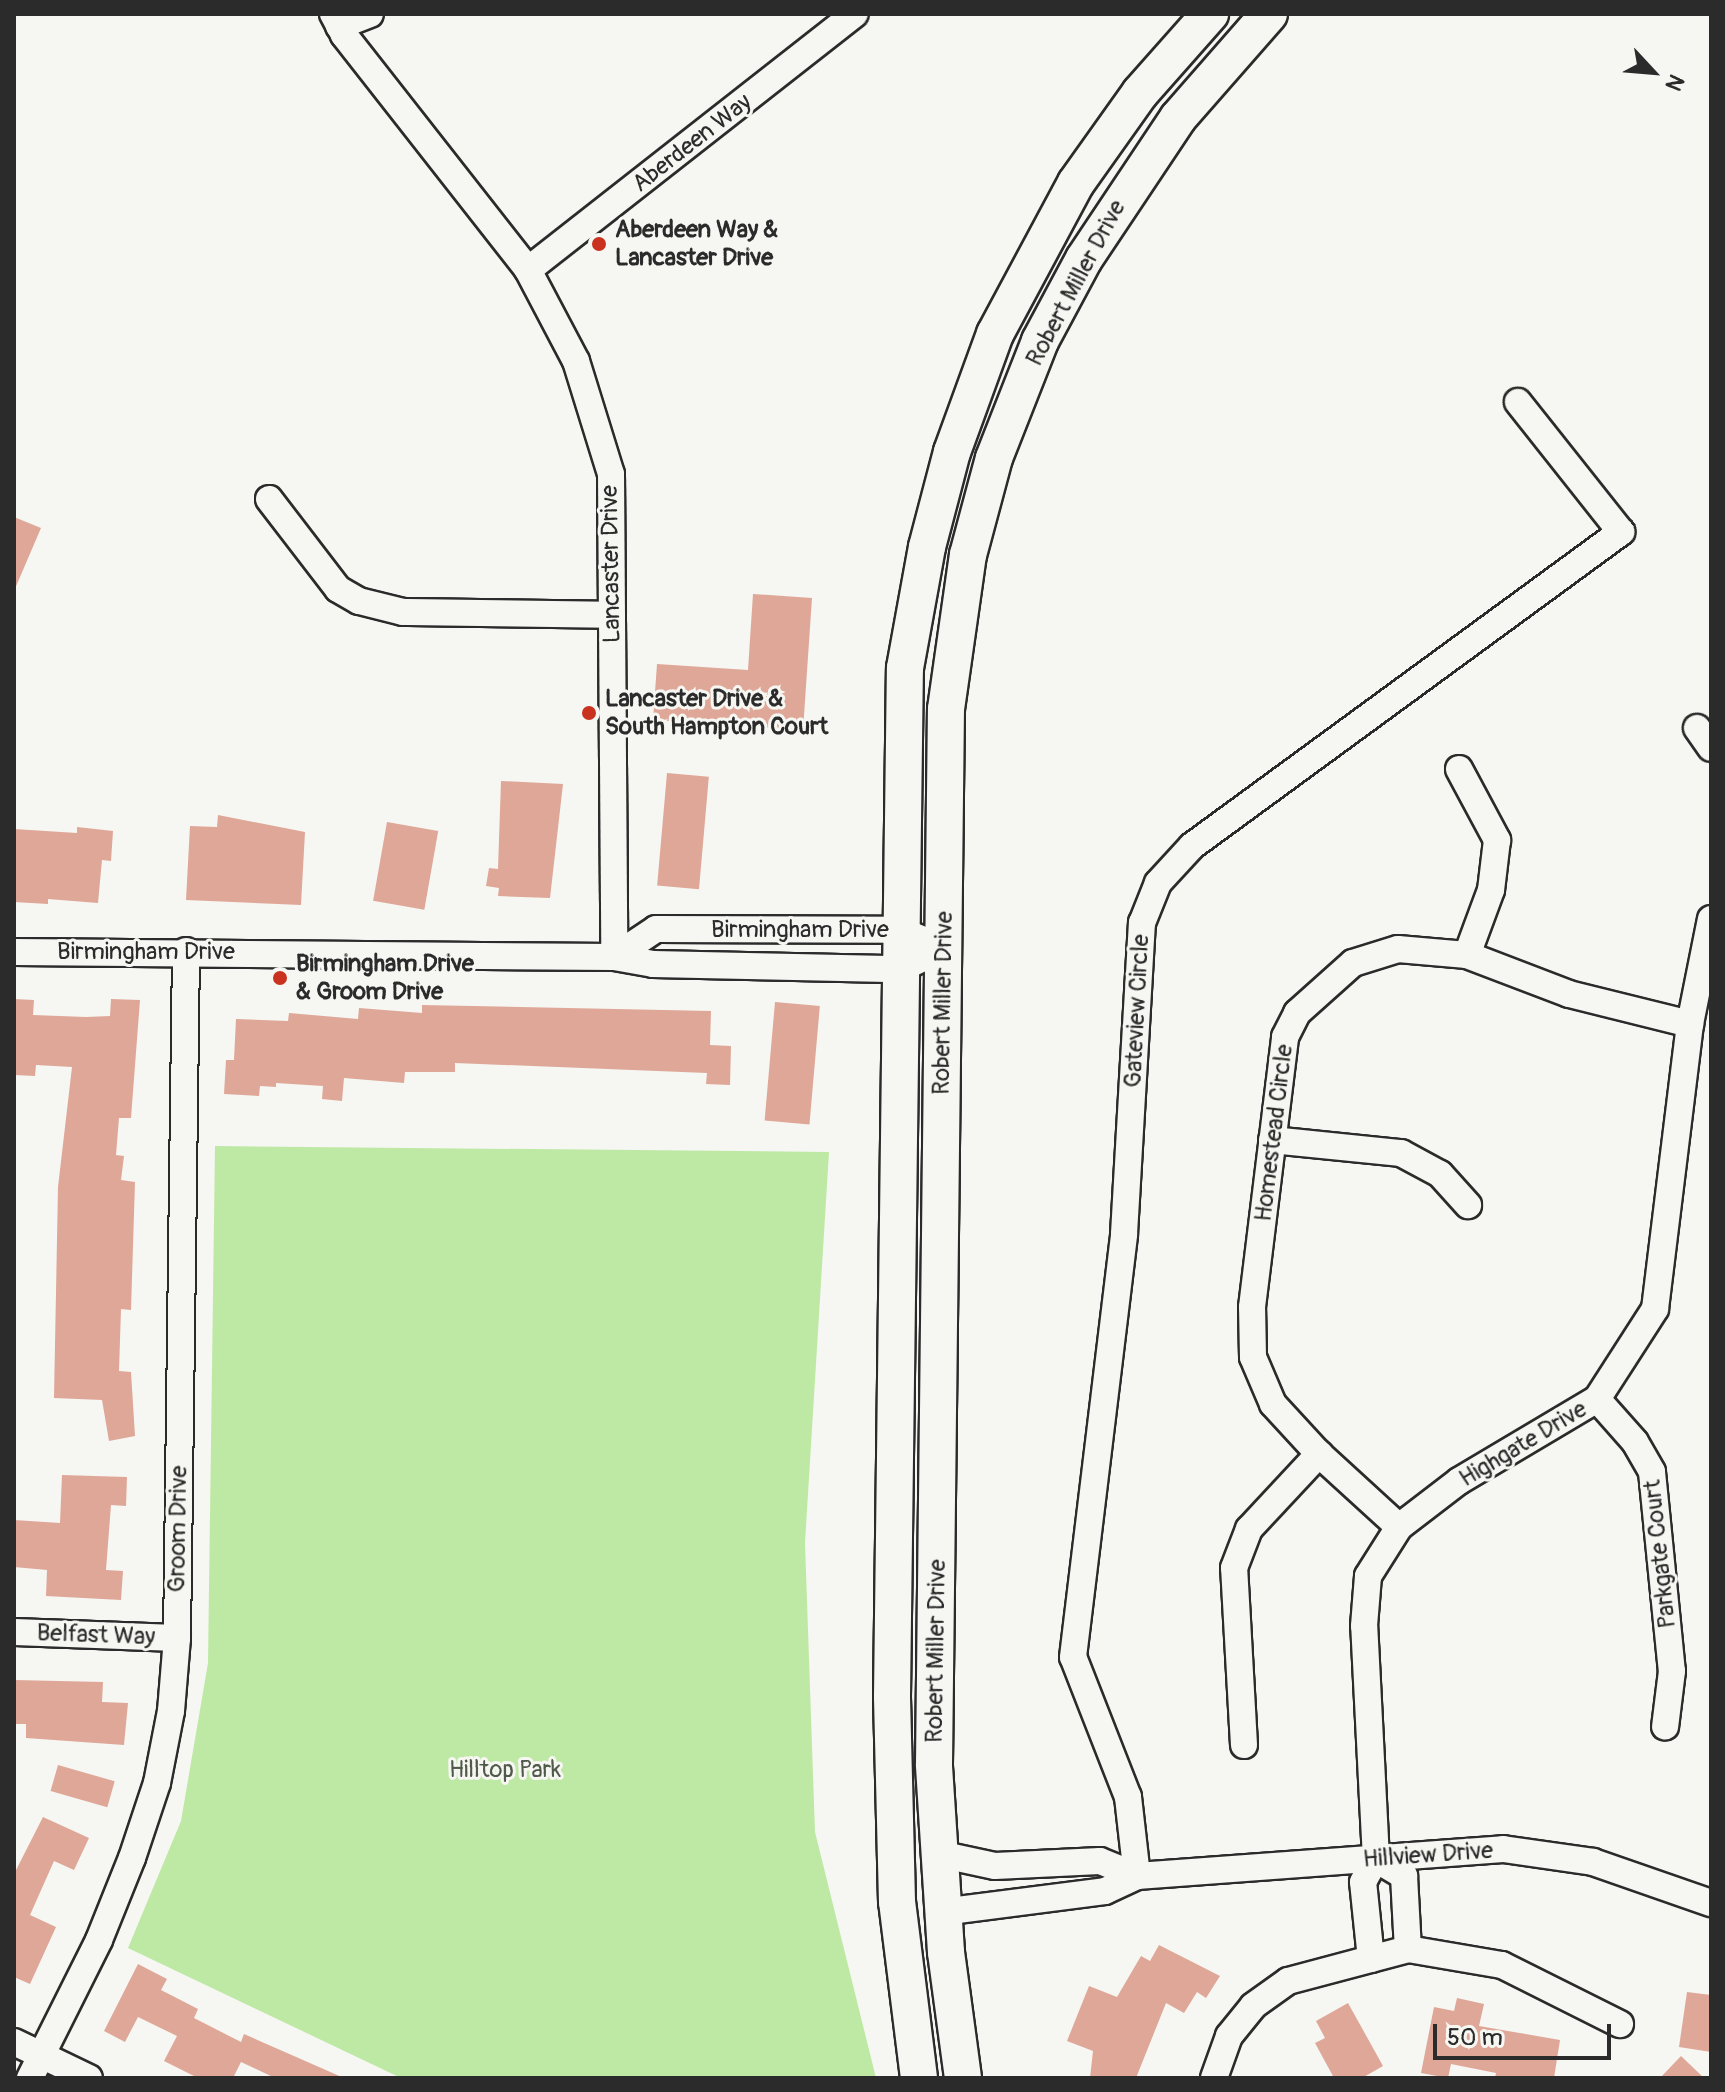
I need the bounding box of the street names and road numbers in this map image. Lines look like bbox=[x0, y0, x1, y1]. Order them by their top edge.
street label: Aberdeen Way bbox=[627, 88, 757, 198]
street label: Robert Miller Drive bbox=[1020, 195, 1132, 371]
street label: Lancaster Drive bbox=[595, 485, 627, 643]
street label: Robert Miller Drive bbox=[927, 911, 959, 1095]
street label: Birmingham Drive bbox=[711, 916, 889, 944]
street label: Gateview Circle bbox=[1119, 934, 1155, 1088]
street label: Birmingham Drive bbox=[57, 938, 235, 966]
street label: Homestead Circle bbox=[1249, 1043, 1299, 1223]
street label: Highgate Drive bbox=[1454, 1395, 1592, 1493]
street label: Groom Drive bbox=[162, 1465, 194, 1593]
street label: Parkgate Court bbox=[1638, 1478, 1682, 1630]
street label: Robert Miller Drive bbox=[920, 1559, 952, 1743]
street label: Belfast Way bbox=[36, 1619, 156, 1651]
street label: Hillview Drive bbox=[1362, 1836, 1494, 1874]

